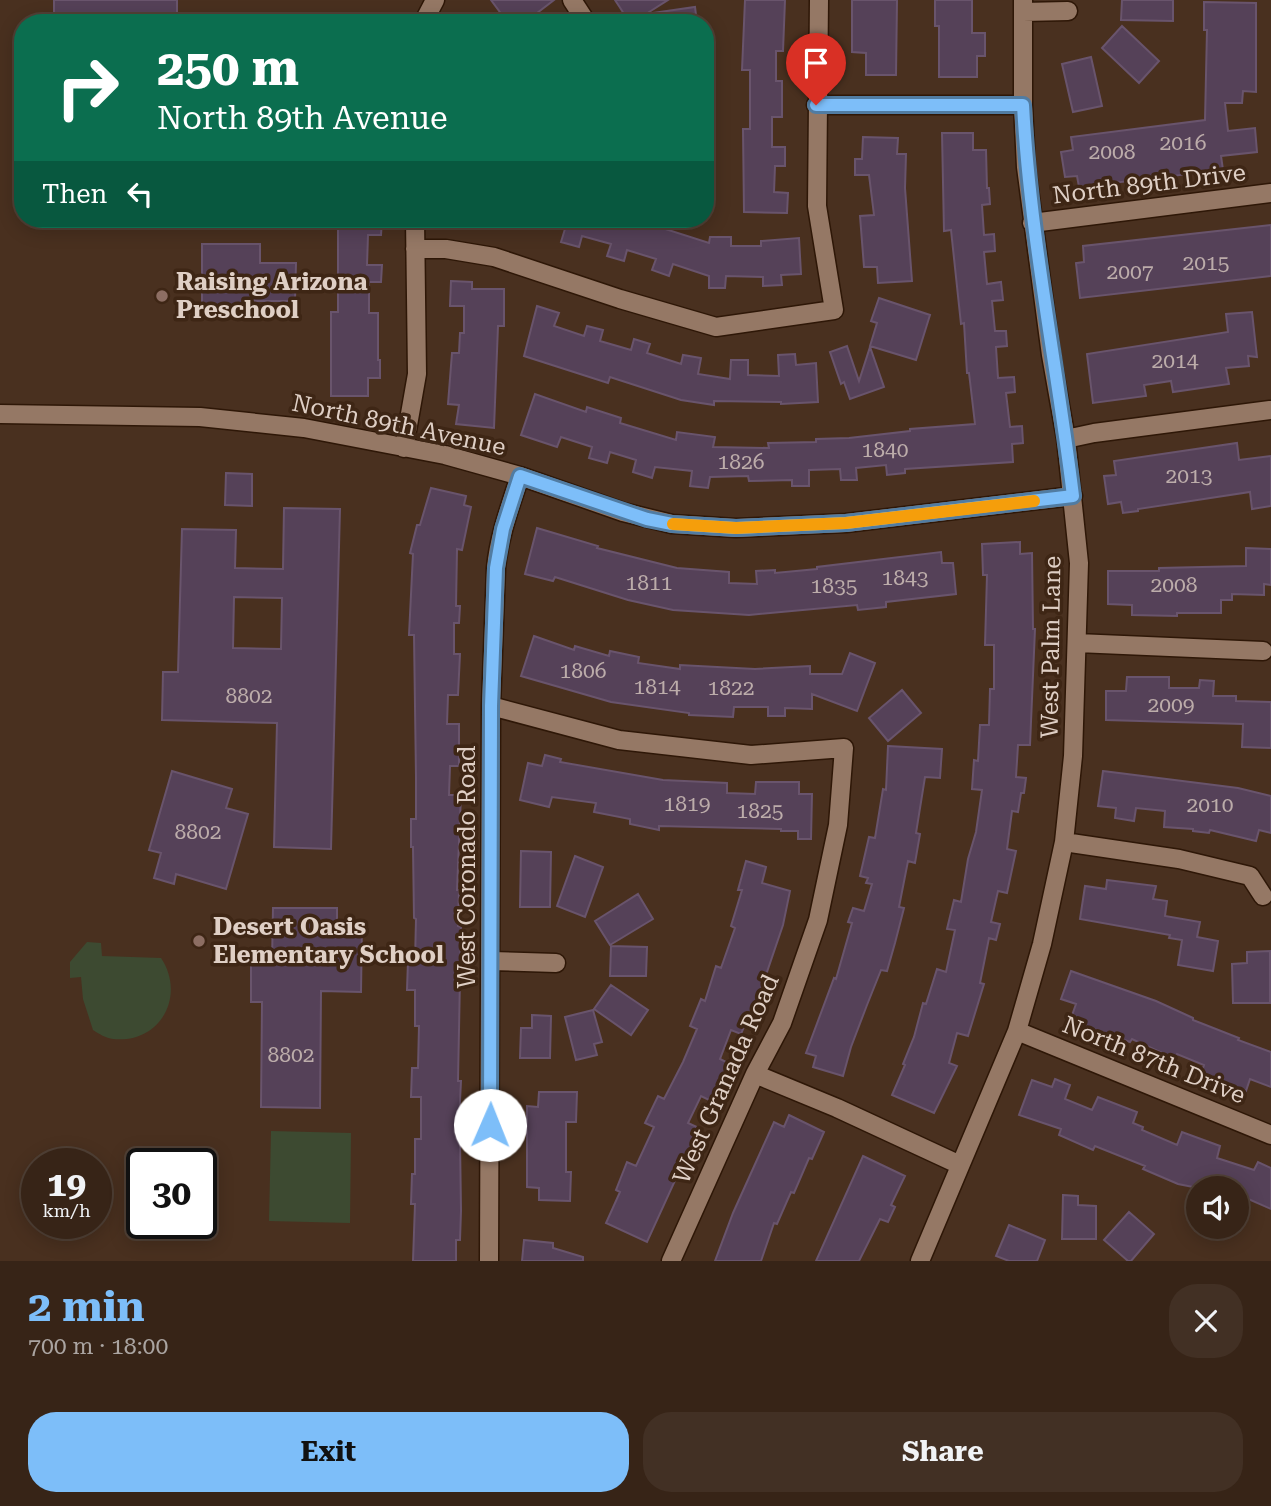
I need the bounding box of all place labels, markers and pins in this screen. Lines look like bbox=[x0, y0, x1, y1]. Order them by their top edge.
pin bbox=[786, 33, 846, 105]
place label: Raising Arizona Preschool bbox=[176, 268, 368, 324]
marker: Raising Arizona Preschool bbox=[154, 288, 170, 304]
place label: Desert Oasis Elementary School bbox=[213, 913, 444, 969]
marker: Desert Oasis Elementary School bbox=[191, 933, 207, 949]

